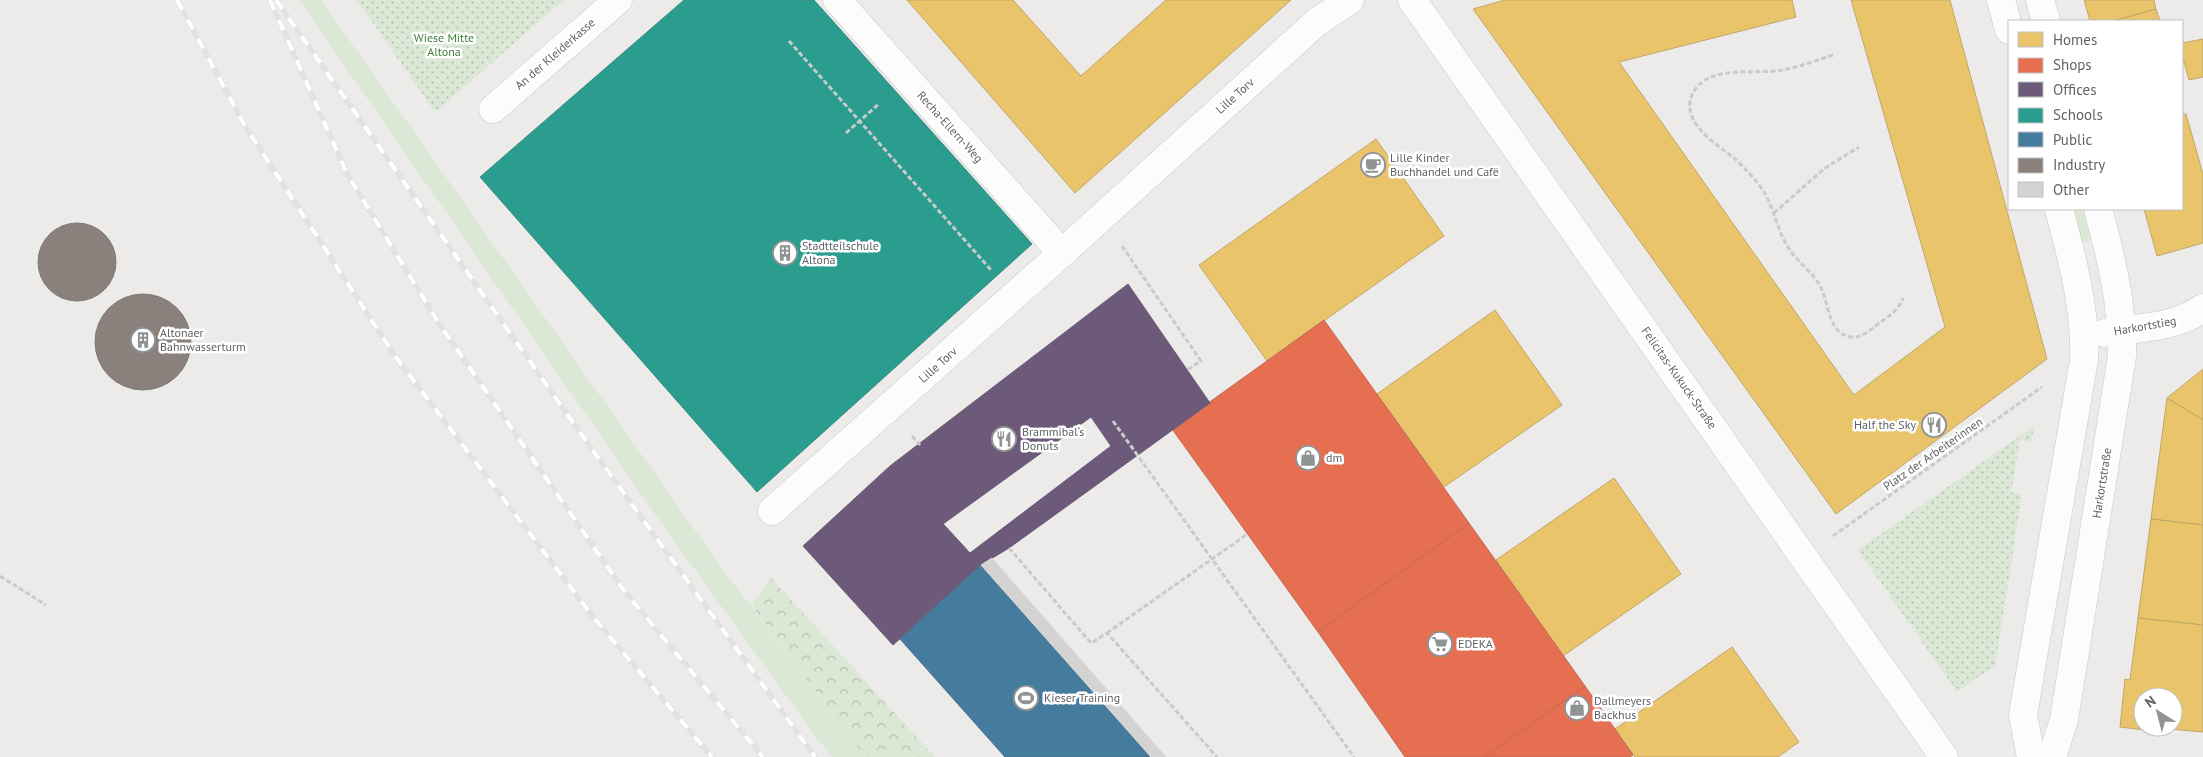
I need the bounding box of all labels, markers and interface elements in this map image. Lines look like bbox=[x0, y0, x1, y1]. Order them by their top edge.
street label: An der Kleiderkasse bbox=[512, 15, 598, 93]
legend bbox=[2008, 20, 2183, 210]
park label: Wiese Mitte Altona bbox=[414, 30, 474, 59]
text: Homes bbox=[2053, 30, 2097, 49]
text: Shops bbox=[2053, 55, 2092, 74]
street label: Lille Torv bbox=[1212, 74, 1257, 117]
text: Offices bbox=[2053, 80, 2097, 99]
street label: Recha-Ellern-Weg bbox=[914, 88, 986, 166]
text: Schools bbox=[2053, 105, 2103, 124]
text: Public bbox=[2053, 130, 2092, 149]
place label: Lille Kinder Buchhandel und Cafë bbox=[1390, 150, 1499, 179]
cafe icon: Lille Kinder Buchhandel und Cafë bbox=[1360, 152, 1386, 178]
text: Industry bbox=[2053, 155, 2105, 174]
text: Other bbox=[2053, 180, 2089, 199]
place label: Stadtteilschule Altona bbox=[802, 238, 879, 267]
building icon: Stadtteilschule Altona bbox=[772, 240, 798, 266]
street label: Harkortstieg bbox=[2112, 313, 2177, 338]
street label: Felicitas-Kukuck-Straße bbox=[1638, 324, 1720, 432]
place label: Altonaer Bahnwasserturm bbox=[160, 325, 246, 354]
building icon: Altonaer Bahnwasserturm bbox=[130, 327, 156, 353]
street label: Lille Torv bbox=[915, 343, 960, 386]
restaurant icon: Half the Sky bbox=[1921, 412, 1947, 438]
street label: Platz der Arbeiterinnen bbox=[1880, 414, 1985, 494]
place label: Half the Sky bbox=[1854, 417, 1916, 432]
place label: Brammibal‘s Donuts bbox=[1022, 424, 1084, 453]
restaurant icon: Brammibal‘s Donuts bbox=[991, 426, 1017, 452]
shop icon: dm bbox=[1295, 445, 1321, 471]
street label: Harkortstraße bbox=[2089, 447, 2114, 519]
place label: dm bbox=[1326, 450, 1342, 465]
supermarket icon: EDEKA bbox=[1427, 631, 1453, 657]
place label: EDEKA bbox=[1458, 636, 1493, 651]
sports icon: Kieser Training bbox=[1013, 685, 1039, 711]
north arrow bbox=[2133, 687, 2183, 737]
place label: Kieser Training bbox=[1044, 690, 1120, 705]
text: N bbox=[2141, 691, 2159, 711]
place label: Dallmeyers Backhus bbox=[1594, 693, 1651, 722]
shop icon: Dallmeyers Backhus bbox=[1564, 695, 1590, 721]

